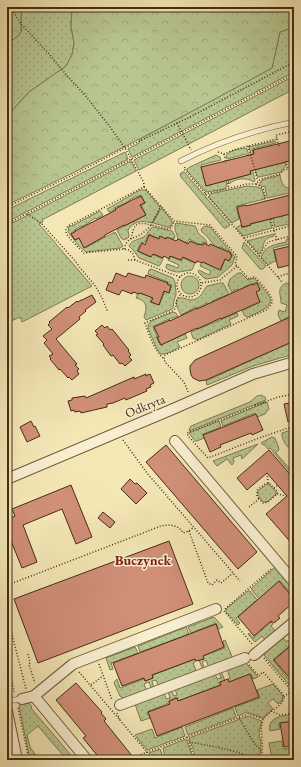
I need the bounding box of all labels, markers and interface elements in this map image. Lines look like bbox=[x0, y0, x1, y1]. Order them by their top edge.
street label: Odkryta bbox=[122, 390, 168, 422]
district label: Buczynek bbox=[115, 551, 172, 569]

